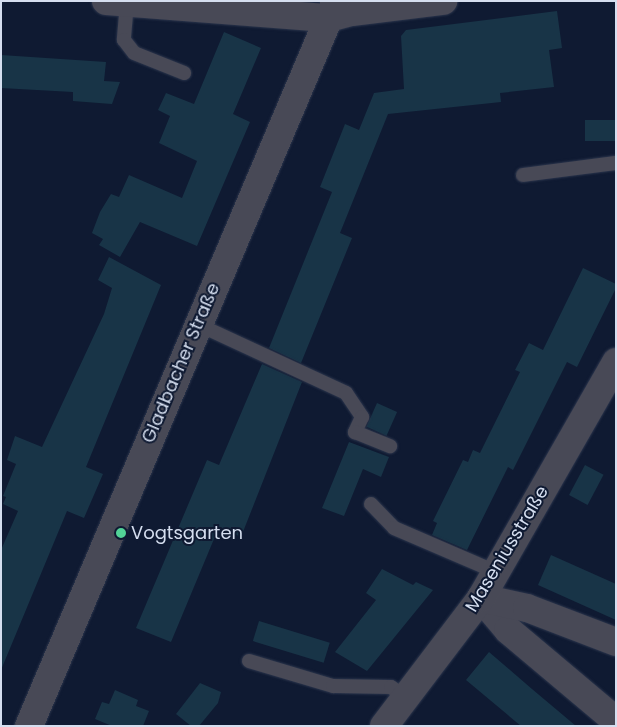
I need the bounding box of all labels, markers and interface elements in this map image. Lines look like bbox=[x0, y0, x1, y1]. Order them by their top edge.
street label: Gladbacher Straße bbox=[138, 280, 224, 446]
street label: Maseniusstraße bbox=[461, 482, 553, 616]
place label: Vogtsgarten bbox=[131, 522, 243, 544]
marker: Vogtsgarten bbox=[115, 527, 127, 539]

